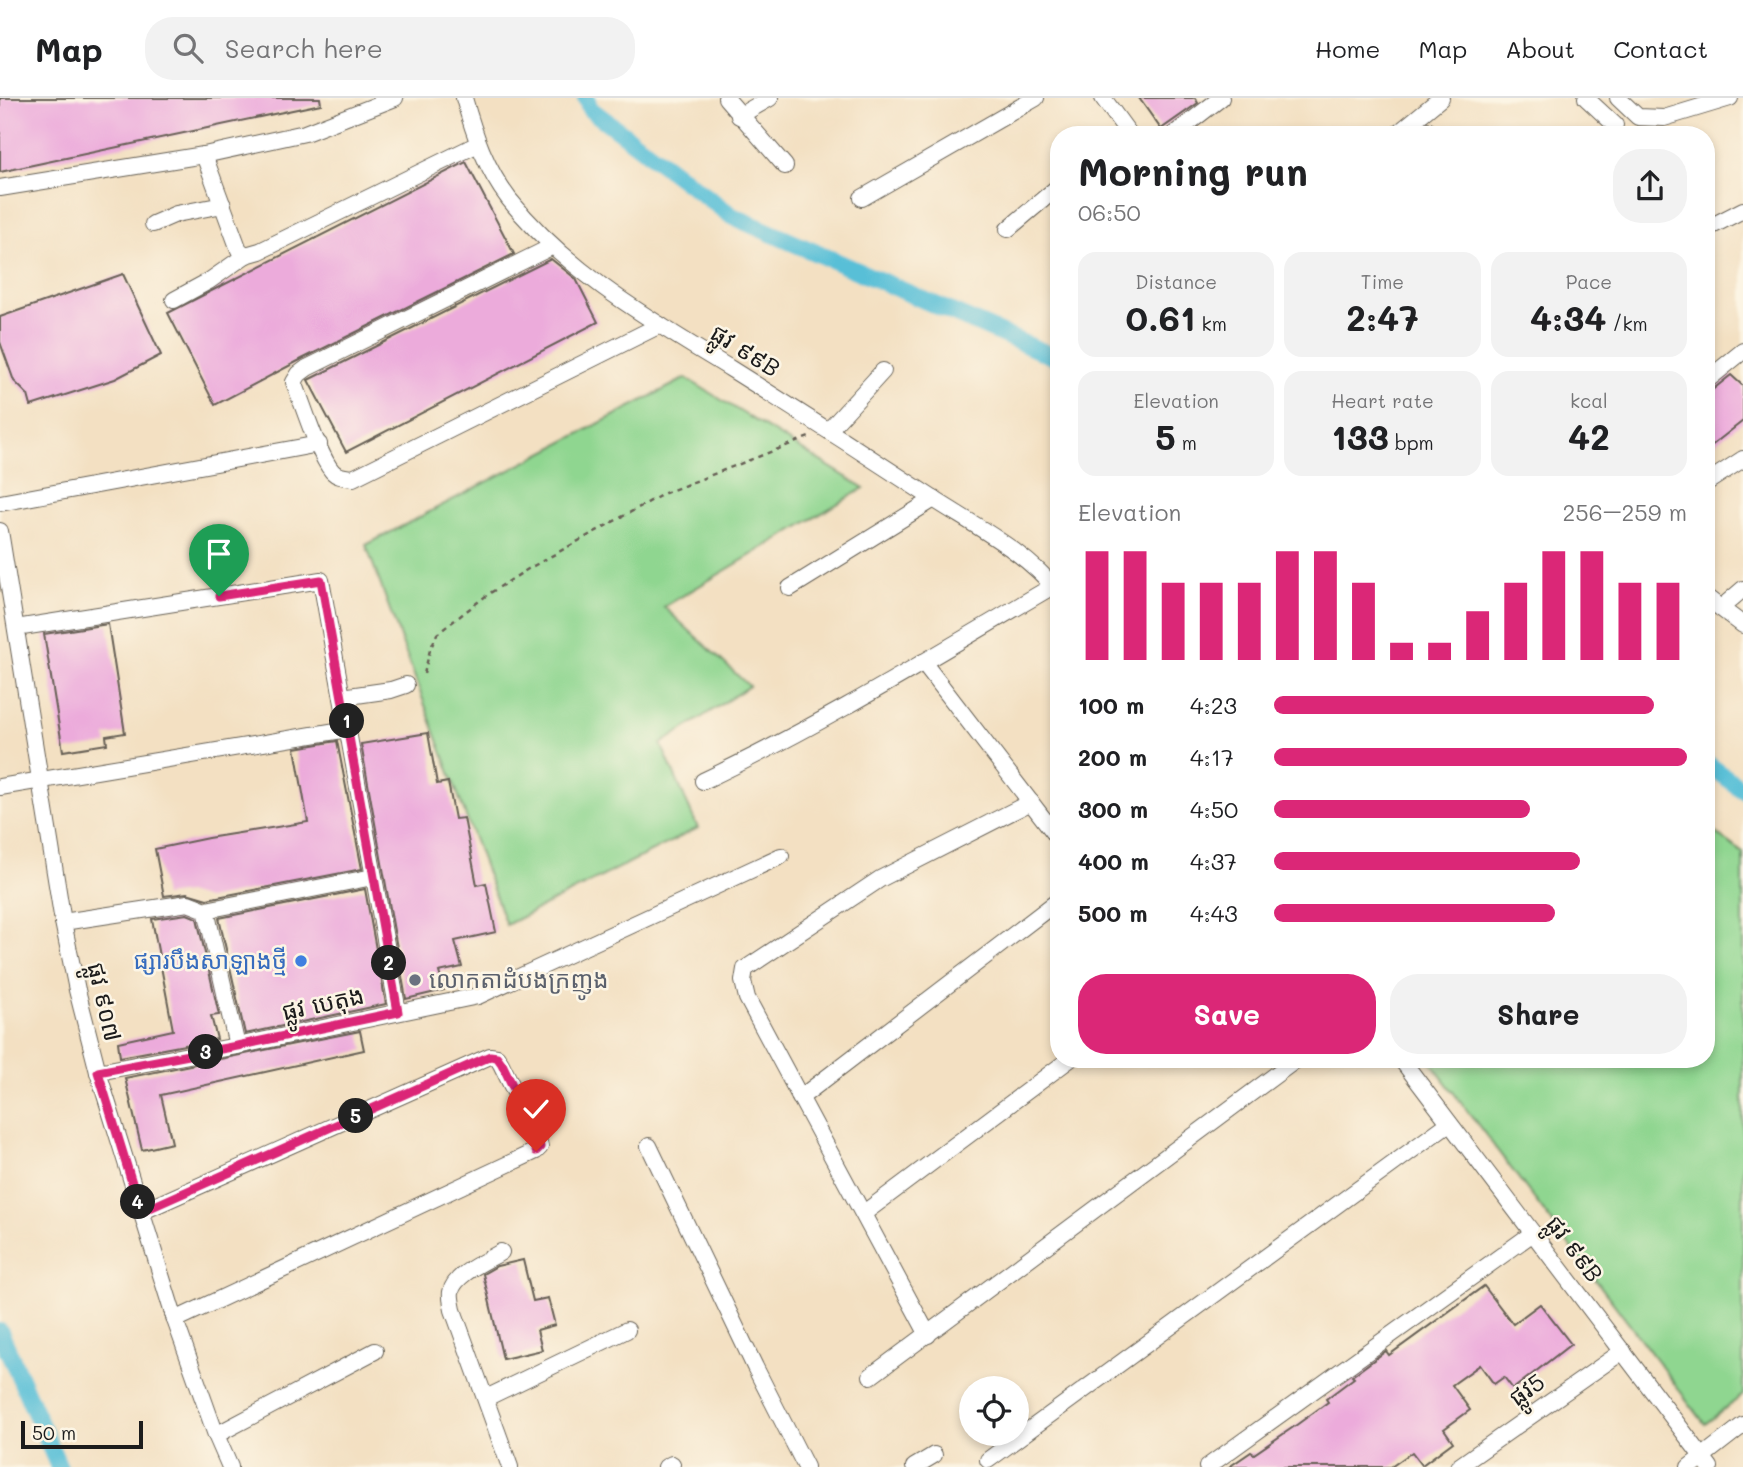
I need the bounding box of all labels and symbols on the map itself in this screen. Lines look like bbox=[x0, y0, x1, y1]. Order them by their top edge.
street label: ផ្លូវ ៩៩B bbox=[701, 316, 786, 390]
pin bbox=[189, 524, 249, 596]
pin: 1 bbox=[330, 704, 364, 738]
place label: ផ្សារបឹងសាឡាងថ្មី bbox=[133, 944, 287, 976]
pin: 2 bbox=[372, 946, 406, 980]
marker: ផ្សារបឹងសាឡាងថ្មី bbox=[293, 953, 309, 969]
street label: ផ្លូវ ៩០៧ bbox=[73, 959, 130, 1046]
place label: លោកតាដំបងក្រញូង bbox=[429, 963, 608, 1001]
marker: លោកតាដំបងក្រញូង bbox=[407, 972, 423, 988]
street label: ផ្លូវ បេតុង bbox=[279, 979, 368, 1034]
pin: 3 bbox=[188, 1034, 224, 1070]
pin bbox=[506, 1079, 566, 1151]
pin: 5 bbox=[338, 1098, 374, 1134]
pin: 4 bbox=[120, 1184, 156, 1220]
street label: ផ្លូវ ៩៩B bbox=[1533, 1208, 1610, 1293]
street label: ផ្លូវ5 bbox=[1502, 1365, 1555, 1419]
scale bar bbox=[21, 1418, 144, 1450]

